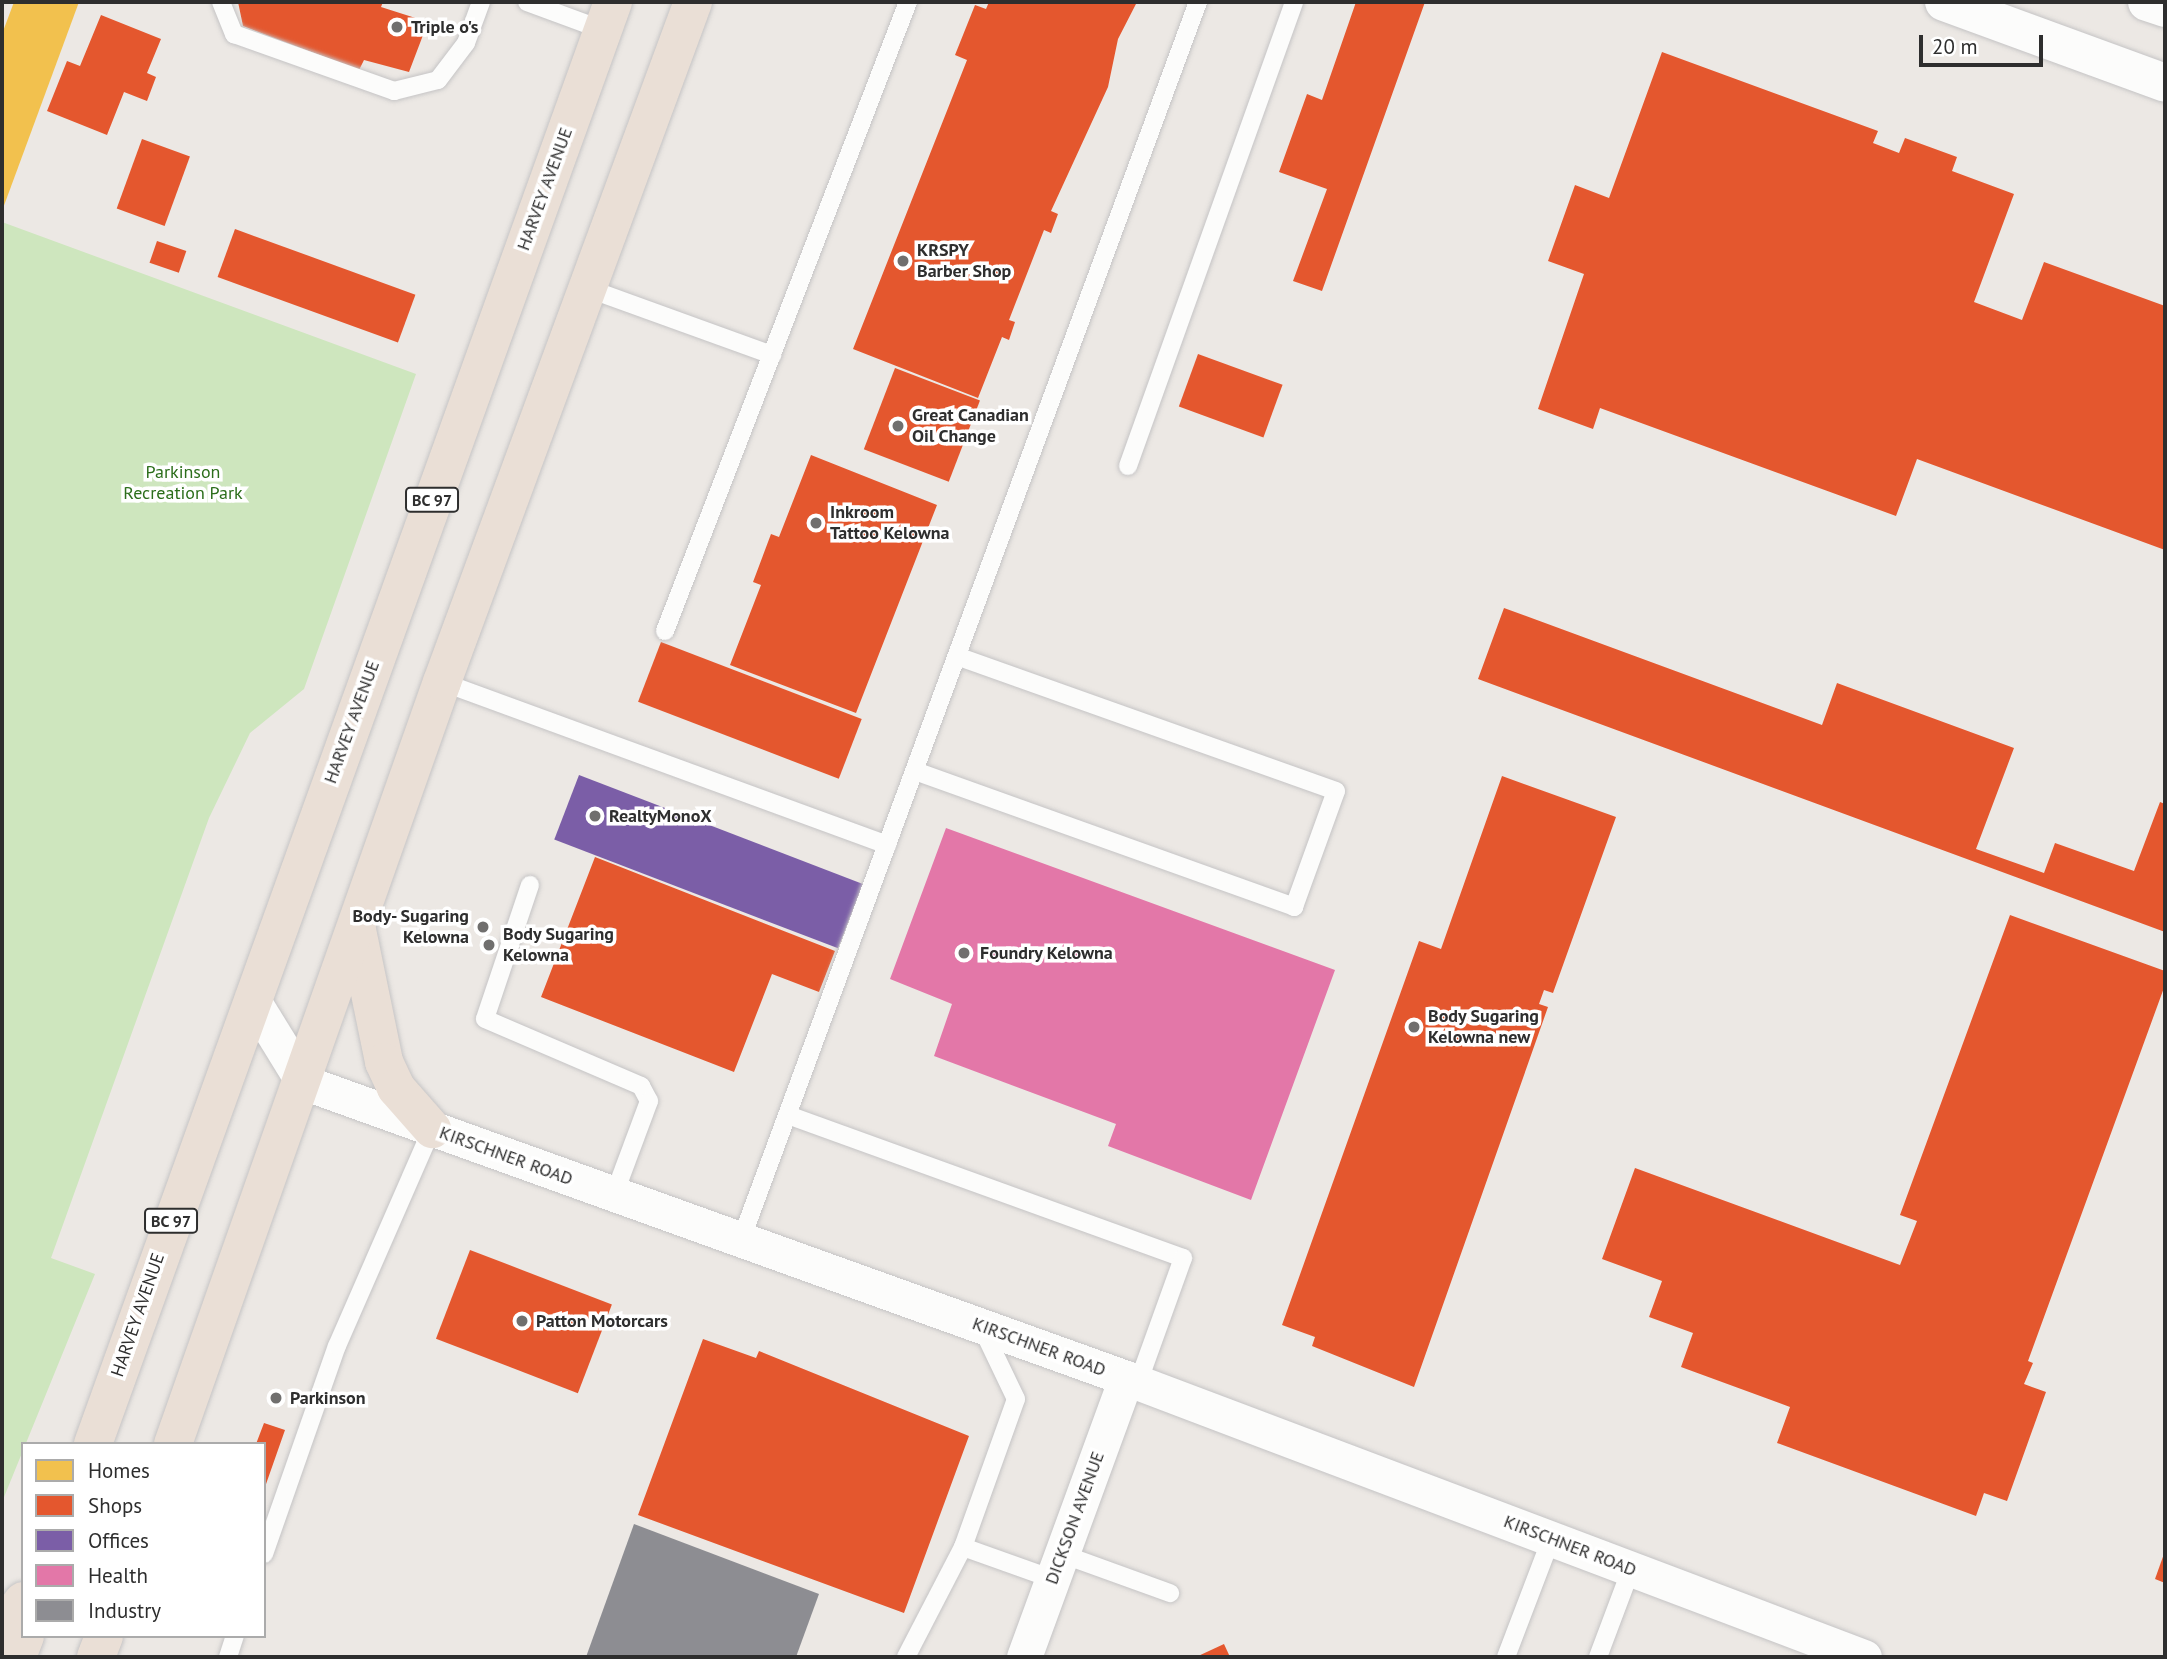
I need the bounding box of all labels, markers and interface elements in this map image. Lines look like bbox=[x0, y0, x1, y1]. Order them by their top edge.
place label: Triple o's bbox=[411, 16, 478, 38]
marker: Triple o's bbox=[389, 19, 405, 35]
scale bar bbox=[1922, 21, 2046, 65]
text: 20 m bbox=[1932, 33, 1978, 60]
street label: HARVEY AVENUE bbox=[513, 124, 577, 254]
place label: KRSPY Barber Shop bbox=[917, 240, 1011, 282]
marker: KRSPY Barber Shop bbox=[895, 253, 911, 269]
place label: Great Canadian Oil Change bbox=[912, 405, 1029, 448]
marker: Great Canadian Oil Change bbox=[890, 418, 906, 434]
park label: Parkinson Recreation Park bbox=[123, 462, 243, 504]
road number: BC 97 bbox=[404, 488, 460, 512]
place label: Inkroom Tattoo Kelowna bbox=[830, 502, 949, 544]
marker: Inkroom Tattoo Kelowna bbox=[808, 515, 824, 531]
street label: HARVEY AVENUE bbox=[320, 657, 384, 787]
place label: RealtyMonoX bbox=[609, 805, 712, 827]
marker: RealtyMonoX bbox=[587, 808, 603, 824]
place label: Body- Sugaring Kelowna bbox=[351, 906, 469, 948]
marker: Body- Sugaring Kelowna bbox=[475, 919, 491, 935]
place label: Body Sugaring Kelowna bbox=[503, 924, 615, 967]
marker: Body Sugaring Kelowna bbox=[481, 937, 497, 953]
place label: Foundry Kelowna bbox=[980, 942, 1113, 964]
marker: Foundry Kelowna bbox=[954, 943, 974, 963]
place label: Body Sugaring Kelowna new bbox=[1428, 1006, 1540, 1048]
marker: Body Sugaring Kelowna new bbox=[1406, 1019, 1422, 1035]
street label: KIRSCHNER ROAD bbox=[436, 1122, 576, 1190]
road number: BC 97 bbox=[143, 1208, 199, 1233]
street label: HARVEY AVENUE bbox=[107, 1250, 169, 1380]
place label: Patton Motorcars bbox=[536, 1310, 668, 1332]
marker: Patton Motorcars bbox=[514, 1313, 530, 1329]
street label: KIRSCHNER ROAD bbox=[969, 1313, 1109, 1381]
place label: Parkinson bbox=[290, 1387, 366, 1409]
marker: Parkinson bbox=[268, 1390, 284, 1406]
legend bbox=[21, 1442, 266, 1638]
street label: DICKSON AVENUE bbox=[1041, 1448, 1109, 1588]
text: Homes bbox=[88, 1457, 150, 1484]
text: Shops bbox=[88, 1492, 142, 1519]
street label: KIRSCHNER ROAD bbox=[1501, 1511, 1639, 1581]
text: Offices bbox=[88, 1527, 149, 1554]
text: Health bbox=[88, 1562, 148, 1589]
text: Industry bbox=[88, 1597, 161, 1624]

